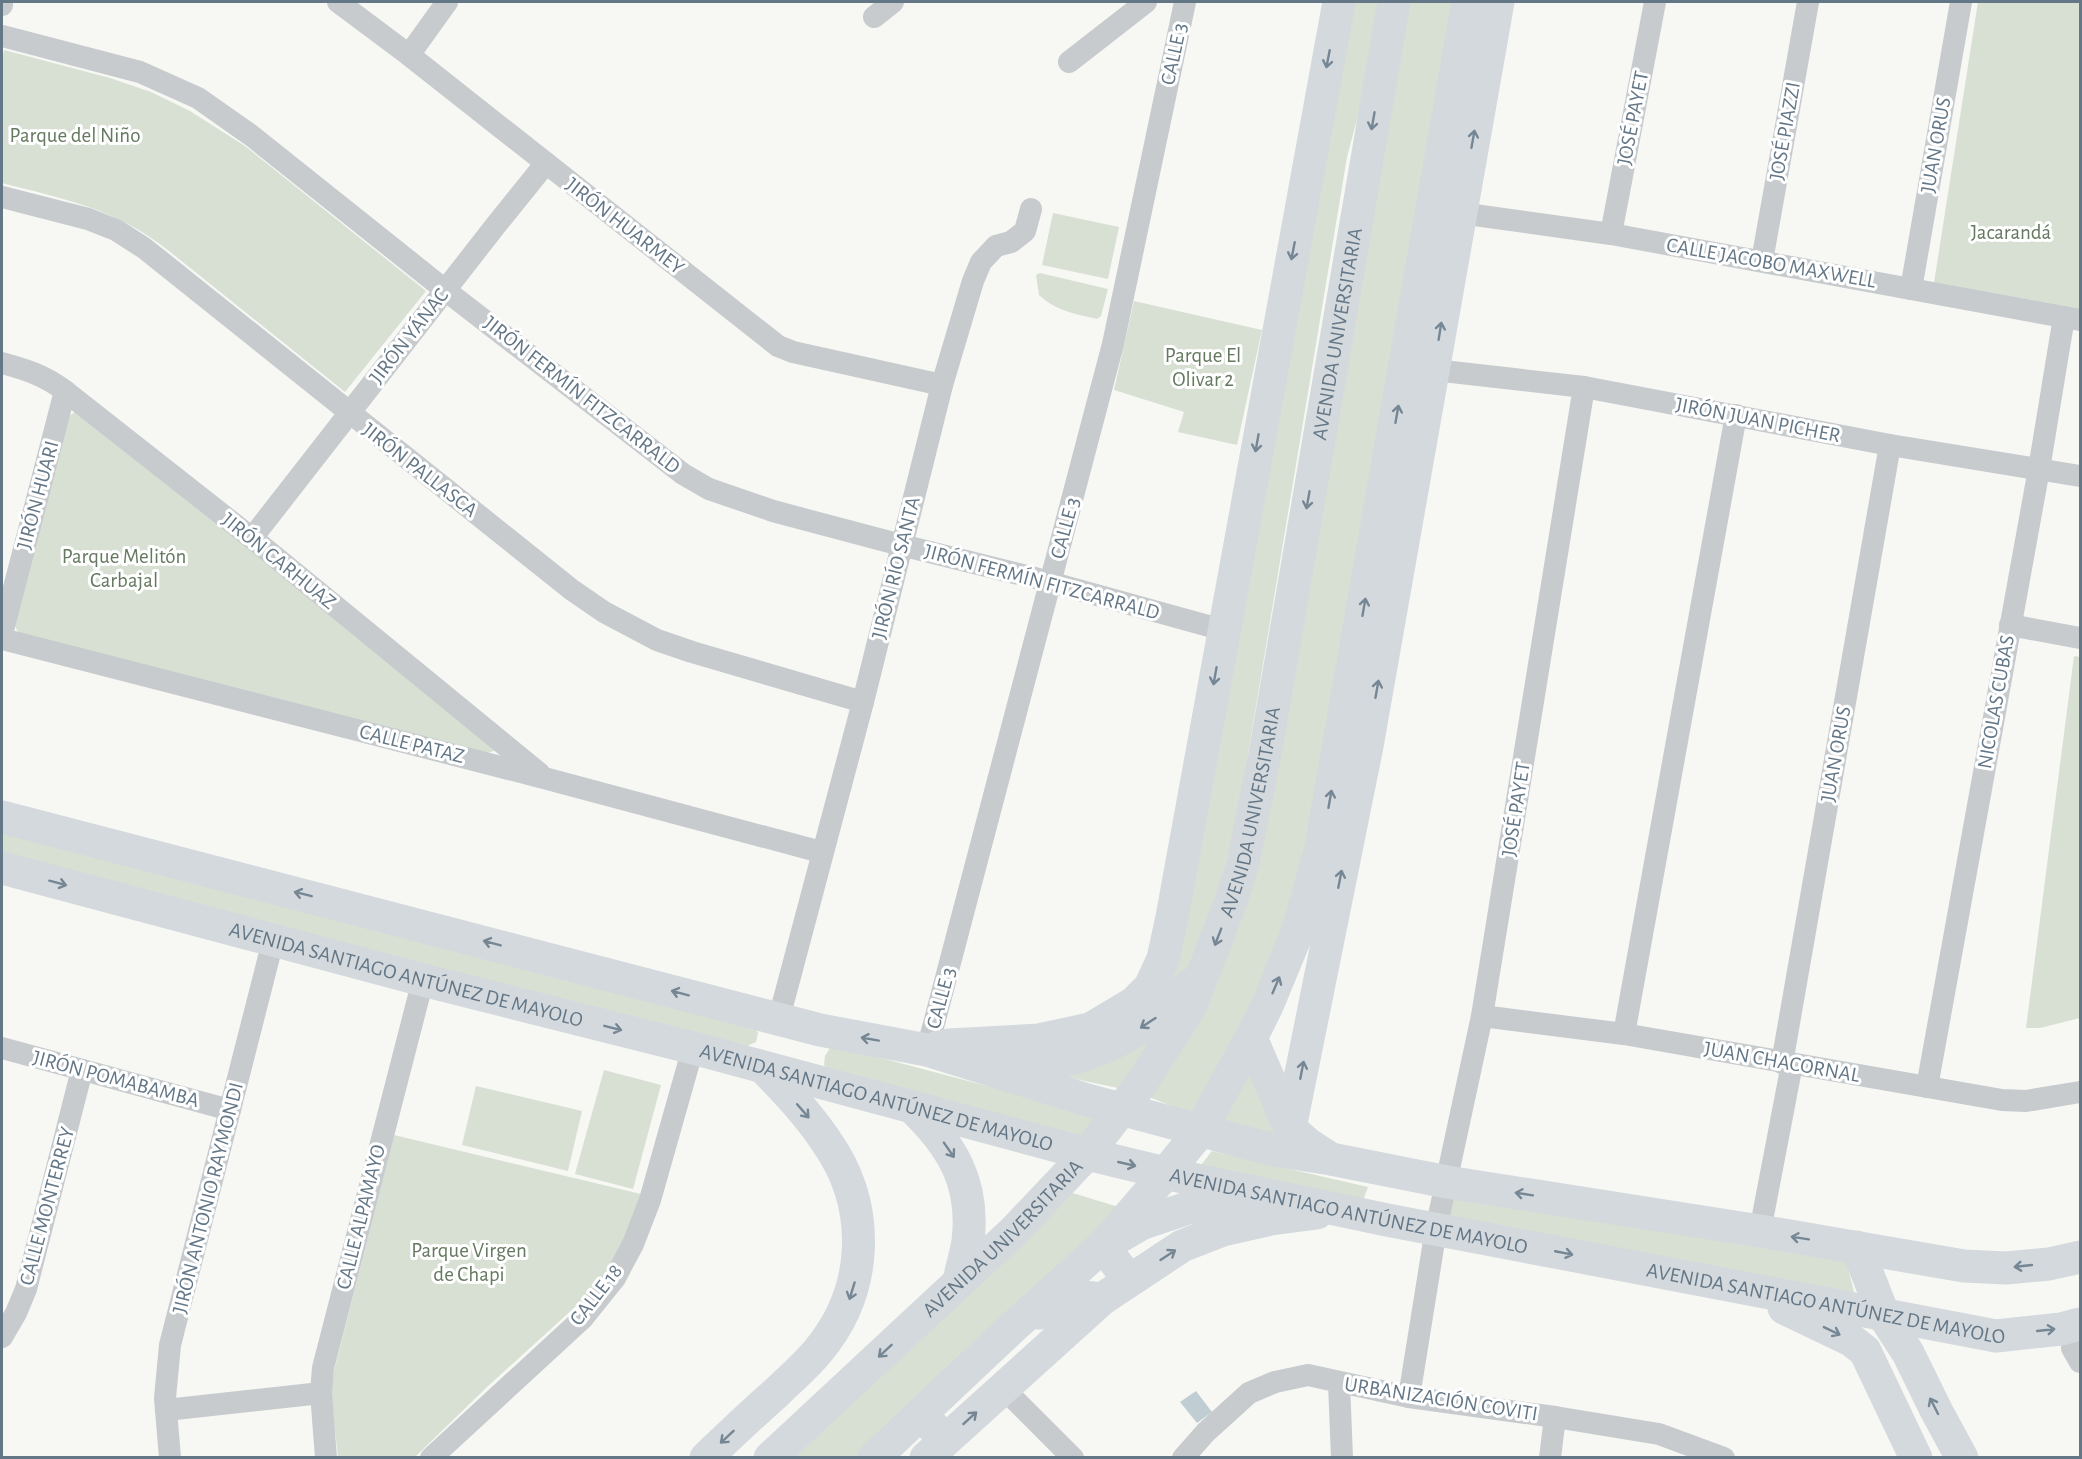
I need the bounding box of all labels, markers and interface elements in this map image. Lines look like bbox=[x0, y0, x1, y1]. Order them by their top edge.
street label: CALLE 3 bbox=[1157, 21, 1191, 87]
one-way arrow bbox=[1322, 49, 1333, 68]
street label: JOSÉ PAYET bbox=[1612, 69, 1652, 167]
street label: JOSÉ PIAZZI bbox=[1764, 80, 1804, 182]
street label: JUAN ORUS bbox=[1917, 95, 1955, 195]
one-way arrow bbox=[1367, 111, 1378, 131]
park label: Parque del Niño bbox=[10, 125, 140, 146]
one-way arrow bbox=[1468, 130, 1479, 149]
street label: JIRÓN HUARMEY bbox=[562, 172, 689, 278]
park label: Jacarandá bbox=[1971, 222, 2052, 243]
street label: AVENIDA UNIVERSITARIA bbox=[1309, 226, 1366, 442]
street label: CALLE JACOBO MAXWELL bbox=[1665, 234, 1877, 292]
one-way arrow bbox=[1287, 240, 1298, 260]
street label: JIRÓN YÁNAC bbox=[364, 283, 452, 387]
street label: JIRÓN FERMÍN FITZCARRALD bbox=[480, 311, 685, 478]
one-way arrow bbox=[1435, 322, 1446, 342]
park label: Parque El Olivar 2 bbox=[1165, 345, 1241, 390]
street label: JIRÓN JUAN PICHER bbox=[1674, 392, 1842, 446]
one-way arrow bbox=[1392, 405, 1403, 425]
street label: JIRÓN PALLASCA bbox=[359, 417, 483, 521]
one-way arrow bbox=[1251, 432, 1262, 452]
street label: JIRÓN HUARI bbox=[12, 438, 63, 551]
one-way arrow bbox=[1303, 489, 1314, 509]
street label: JIRÓN RÍO SANTA bbox=[866, 494, 924, 641]
street label: CALLE 3 bbox=[1047, 495, 1083, 561]
street label: JIRÓN CARHUAZ bbox=[218, 507, 341, 613]
street label: JIRÓN FERMÍN FITZCARRALD bbox=[922, 539, 1162, 623]
park label: Parque Melitón Carbajal bbox=[62, 546, 186, 591]
one-way arrow bbox=[1359, 597, 1370, 617]
street label: NICOLAS CUBAS bbox=[1974, 633, 2018, 771]
one-way arrow bbox=[1209, 665, 1220, 685]
one-way arrow bbox=[1372, 679, 1383, 699]
street label: JUAN ORUS bbox=[1817, 704, 1855, 804]
street label: AVENIDA UNIVERSITARIA bbox=[1216, 705, 1283, 920]
street label: CALLE PATAZ bbox=[357, 721, 467, 767]
street label: JOSÉ PAYET bbox=[1496, 760, 1534, 858]
one-way arrow bbox=[1325, 789, 1336, 809]
one-way arrow bbox=[1335, 870, 1346, 889]
one-way arrow bbox=[48, 878, 67, 890]
one-way arrow bbox=[294, 888, 313, 900]
street label: AVENIDA SANTIAGO ANTÚNEZ DE MAYOLO bbox=[227, 918, 585, 1030]
one-way arrow bbox=[1211, 927, 1222, 945]
one-way arrow bbox=[483, 937, 502, 949]
street label: CALLE 3 bbox=[923, 965, 959, 1031]
one-way arrow bbox=[1271, 977, 1282, 995]
one-way arrow bbox=[671, 986, 690, 998]
one-way arrow bbox=[1139, 1016, 1156, 1029]
one-way arrow bbox=[603, 1022, 622, 1034]
one-way arrow bbox=[860, 1033, 880, 1044]
street label: JUAN CHACORNAL bbox=[1703, 1038, 1862, 1086]
street label: AVENIDA SANTIAGO ANTÚNEZ DE MAYOLO bbox=[698, 1040, 1055, 1155]
street label: JIRÓN POMABAMBA bbox=[31, 1045, 202, 1111]
one-way arrow bbox=[1297, 1061, 1308, 1080]
street label: JIRÓN ANTONIO RAYMONDI bbox=[167, 1080, 247, 1316]
one-way arrow bbox=[796, 1103, 810, 1118]
street label: CALLE MONTERREY bbox=[16, 1125, 78, 1287]
street label: CALLE ALPAMAYO bbox=[333, 1142, 389, 1292]
one-way arrow bbox=[943, 1142, 955, 1158]
street label: AVENIDA UNIVERSITARIA bbox=[918, 1155, 1086, 1321]
one-way arrow bbox=[1117, 1158, 1136, 1170]
street label: AVENIDA SANTIAGO ANTÚNEZ DE MAYOLO bbox=[1168, 1164, 1529, 1257]
one-way arrow bbox=[1515, 1188, 1535, 1199]
one-way arrow bbox=[1790, 1232, 1810, 1243]
park label: Parque Virgen de Chapi bbox=[411, 1240, 527, 1285]
one-way arrow bbox=[1159, 1248, 1176, 1260]
one-way arrow bbox=[1554, 1248, 1573, 1259]
street label: AVENIDA SANTIAGO ANTÚNEZ DE MAYOLO bbox=[1645, 1259, 2006, 1347]
street label: CALLE 18 bbox=[566, 1260, 626, 1330]
one-way arrow bbox=[2013, 1261, 2033, 1272]
one-way arrow bbox=[846, 1281, 857, 1300]
one-way arrow bbox=[2035, 1325, 2055, 1336]
one-way arrow bbox=[1823, 1326, 1841, 1337]
one-way arrow bbox=[878, 1343, 893, 1357]
street label: URBANIZACIÓN COVITI bbox=[1343, 1371, 1539, 1425]
one-way arrow bbox=[1928, 1397, 1940, 1415]
one-way arrow bbox=[962, 1411, 977, 1425]
one-way arrow bbox=[720, 1430, 735, 1445]

